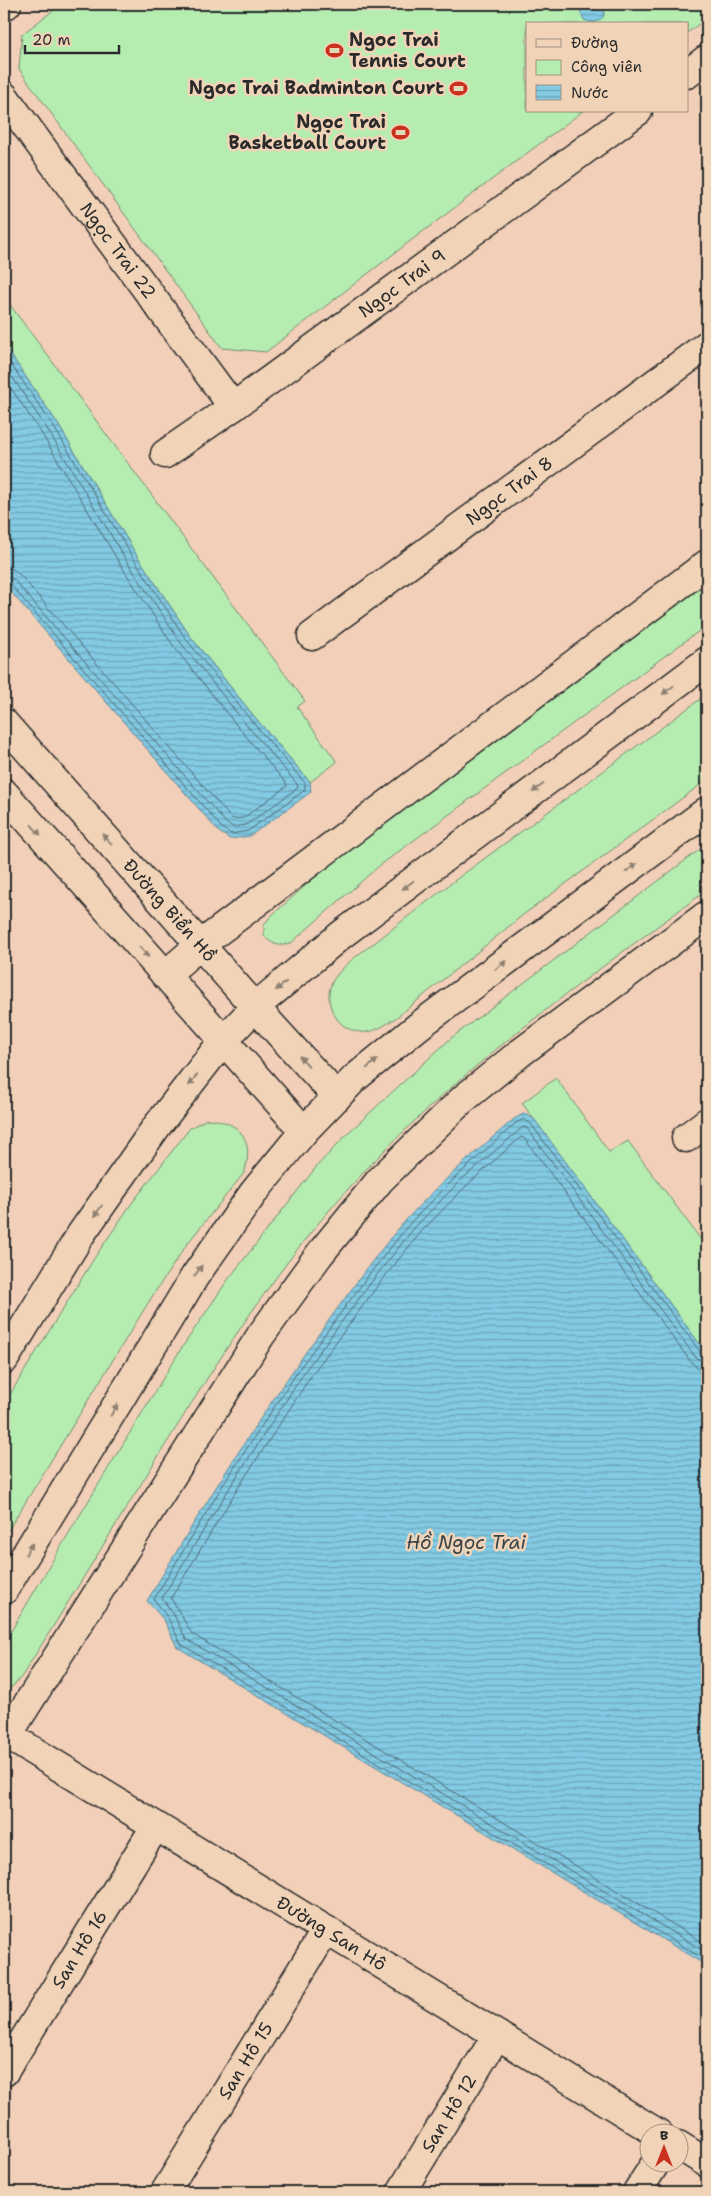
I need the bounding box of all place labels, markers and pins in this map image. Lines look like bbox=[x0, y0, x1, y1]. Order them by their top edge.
place label: Ngoc Trai Tennis Court bbox=[349, 28, 466, 73]
sports icon: Ngoc Trai Tennis Court bbox=[325, 40, 345, 60]
place label: Ngoc Trai Badminton Court bbox=[189, 76, 444, 100]
sports icon: Ngoc Trai Badminton Court bbox=[448, 78, 468, 98]
place label: Ngọc Trai Basketball Court bbox=[228, 110, 386, 155]
sports icon: Ngọc Trai Basketball Court bbox=[390, 122, 410, 142]

